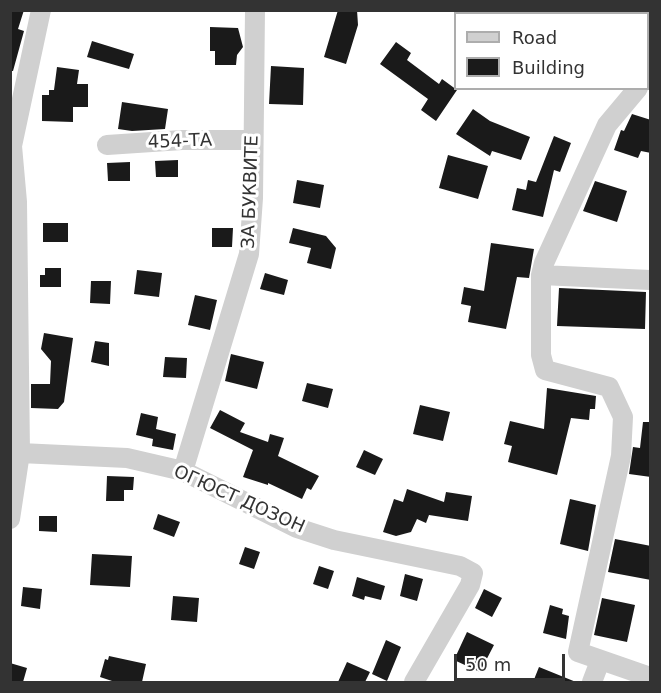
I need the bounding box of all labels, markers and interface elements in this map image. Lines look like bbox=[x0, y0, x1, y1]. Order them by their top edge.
legend bbox=[454, 12, 649, 90]
text: Road bbox=[512, 27, 557, 48]
text: Building bbox=[512, 57, 585, 78]
street label: 454-ТА bbox=[148, 130, 212, 154]
street label: ЗА БУКВИТЕ bbox=[238, 135, 264, 249]
street label: ОГЮСТ ДОЗОН bbox=[170, 461, 308, 539]
scale bar bbox=[457, 642, 568, 680]
text: 50 m bbox=[465, 654, 511, 675]

